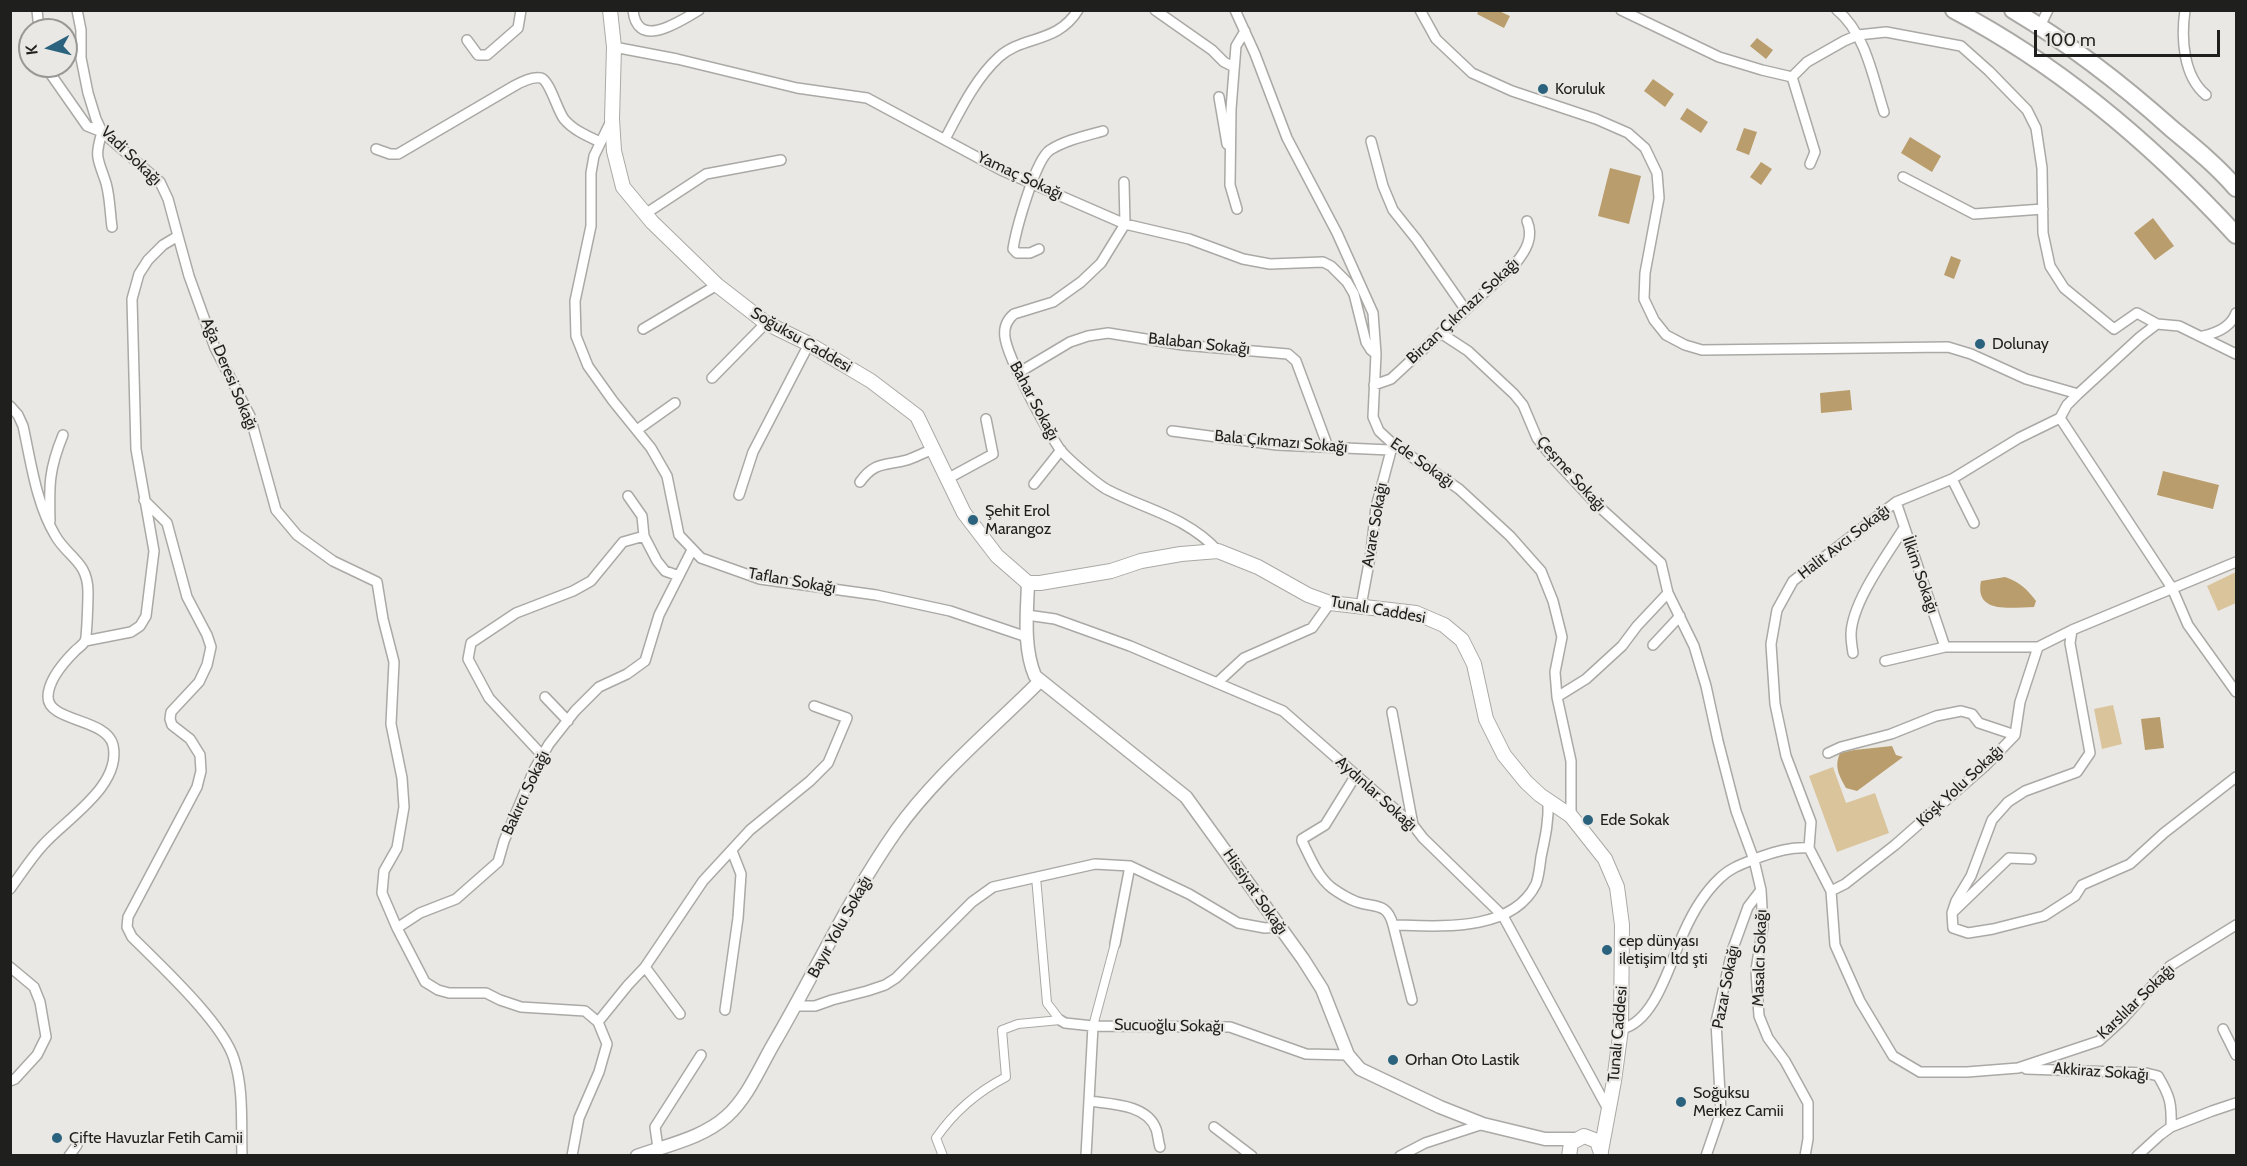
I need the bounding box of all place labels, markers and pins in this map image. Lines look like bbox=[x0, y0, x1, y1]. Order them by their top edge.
place label: Koruluk bbox=[1555, 79, 1605, 99]
marker: Koruluk bbox=[1536, 82, 1550, 96]
place label: Dolunay bbox=[1992, 334, 2049, 354]
marker: Dolunay bbox=[1973, 337, 1987, 351]
place label: Şehit Erol Marangoz bbox=[985, 501, 1051, 539]
marker: Şehit Erol Marangoz bbox=[966, 513, 980, 527]
place label: Ede Sokak bbox=[1600, 810, 1669, 830]
marker: Ede Sokak bbox=[1581, 813, 1595, 827]
place label: cep dünyası iletişim ltd şti bbox=[1619, 931, 1708, 969]
marker: cep dünyası iletişim ltd şti bbox=[1600, 943, 1614, 957]
place label: Orhan Oto Lastik bbox=[1405, 1050, 1519, 1070]
marker: Orhan Oto Lastik bbox=[1386, 1053, 1400, 1067]
place label: Soğuksu Merkez Camii bbox=[1693, 1083, 1784, 1121]
marker: Soğuksu Merkez Camii bbox=[1674, 1095, 1688, 1109]
place label: Çifte Havuzlar Fetih Camii bbox=[69, 1128, 243, 1148]
marker: Çifte Havuzlar Fetih Camii bbox=[50, 1131, 64, 1145]

